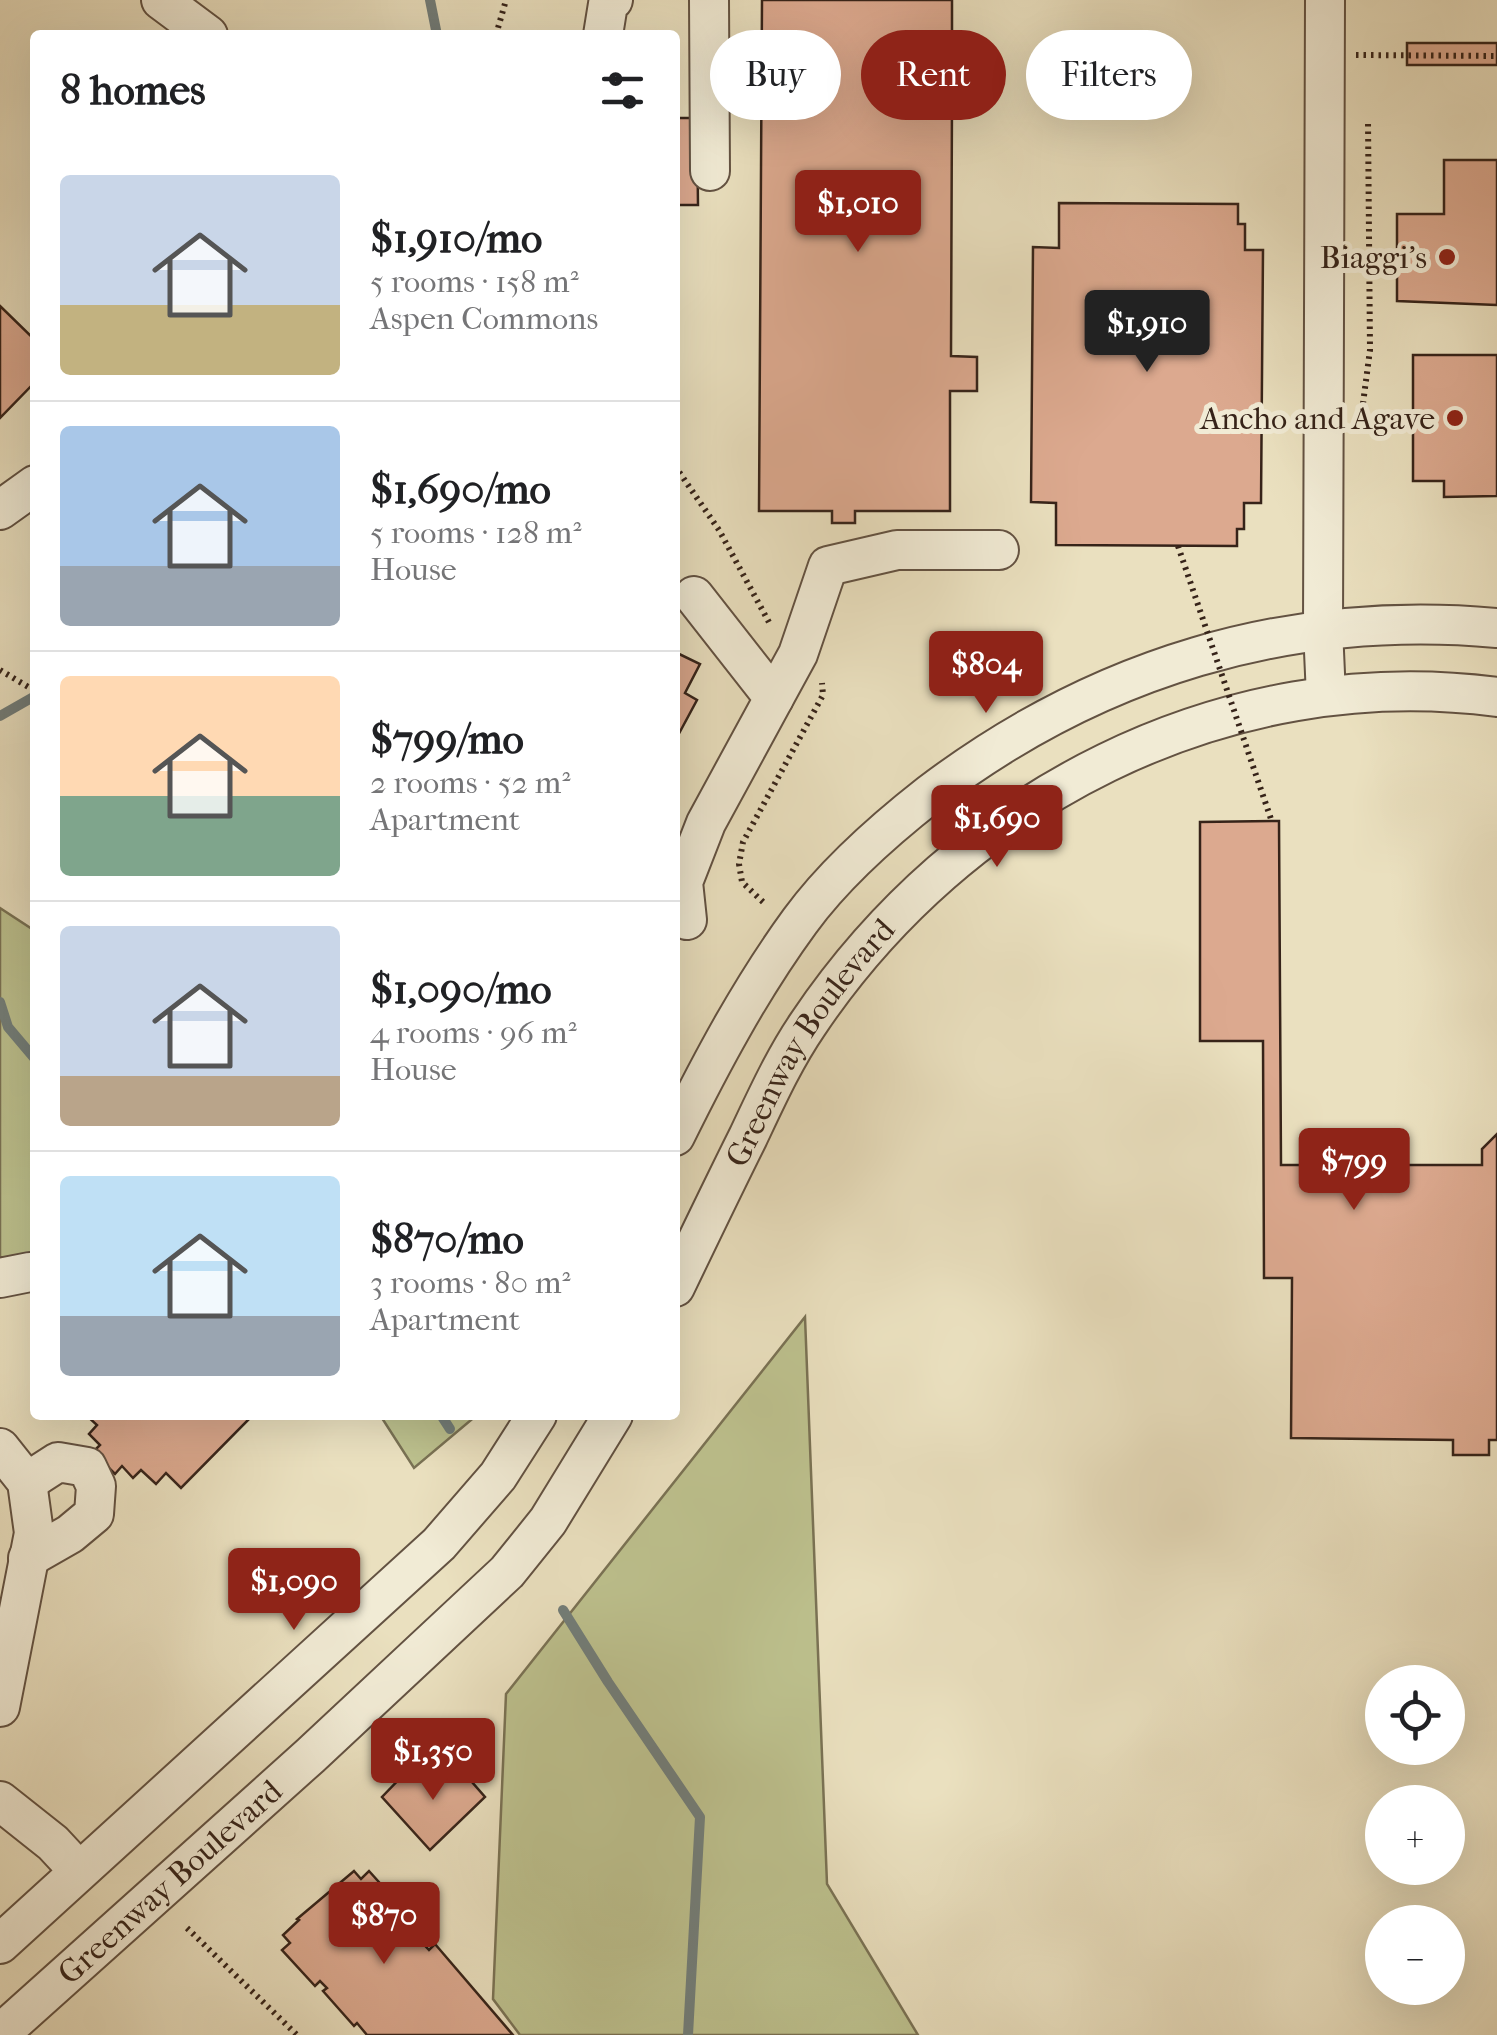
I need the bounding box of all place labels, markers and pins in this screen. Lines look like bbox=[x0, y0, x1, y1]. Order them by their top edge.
pin: $1,010 bbox=[777, 170, 939, 255]
place label: Biaggi's bbox=[1320, 239, 1427, 276]
marker: Biaggi's bbox=[1436, 246, 1458, 268]
pin: $1,910 bbox=[1066, 290, 1228, 375]
place label: Ancho and Agave bbox=[1198, 400, 1435, 437]
marker: Ancho and Agave bbox=[1444, 407, 1466, 429]
pin: $804 bbox=[927, 631, 1045, 716]
pin: $1,690 bbox=[916, 785, 1078, 870]
pin: $799 bbox=[1295, 1128, 1413, 1213]
pin: $1,090 bbox=[213, 1548, 375, 1633]
pin: $1,350 bbox=[352, 1718, 514, 1803]
pin: $870 bbox=[325, 1882, 443, 1967]

